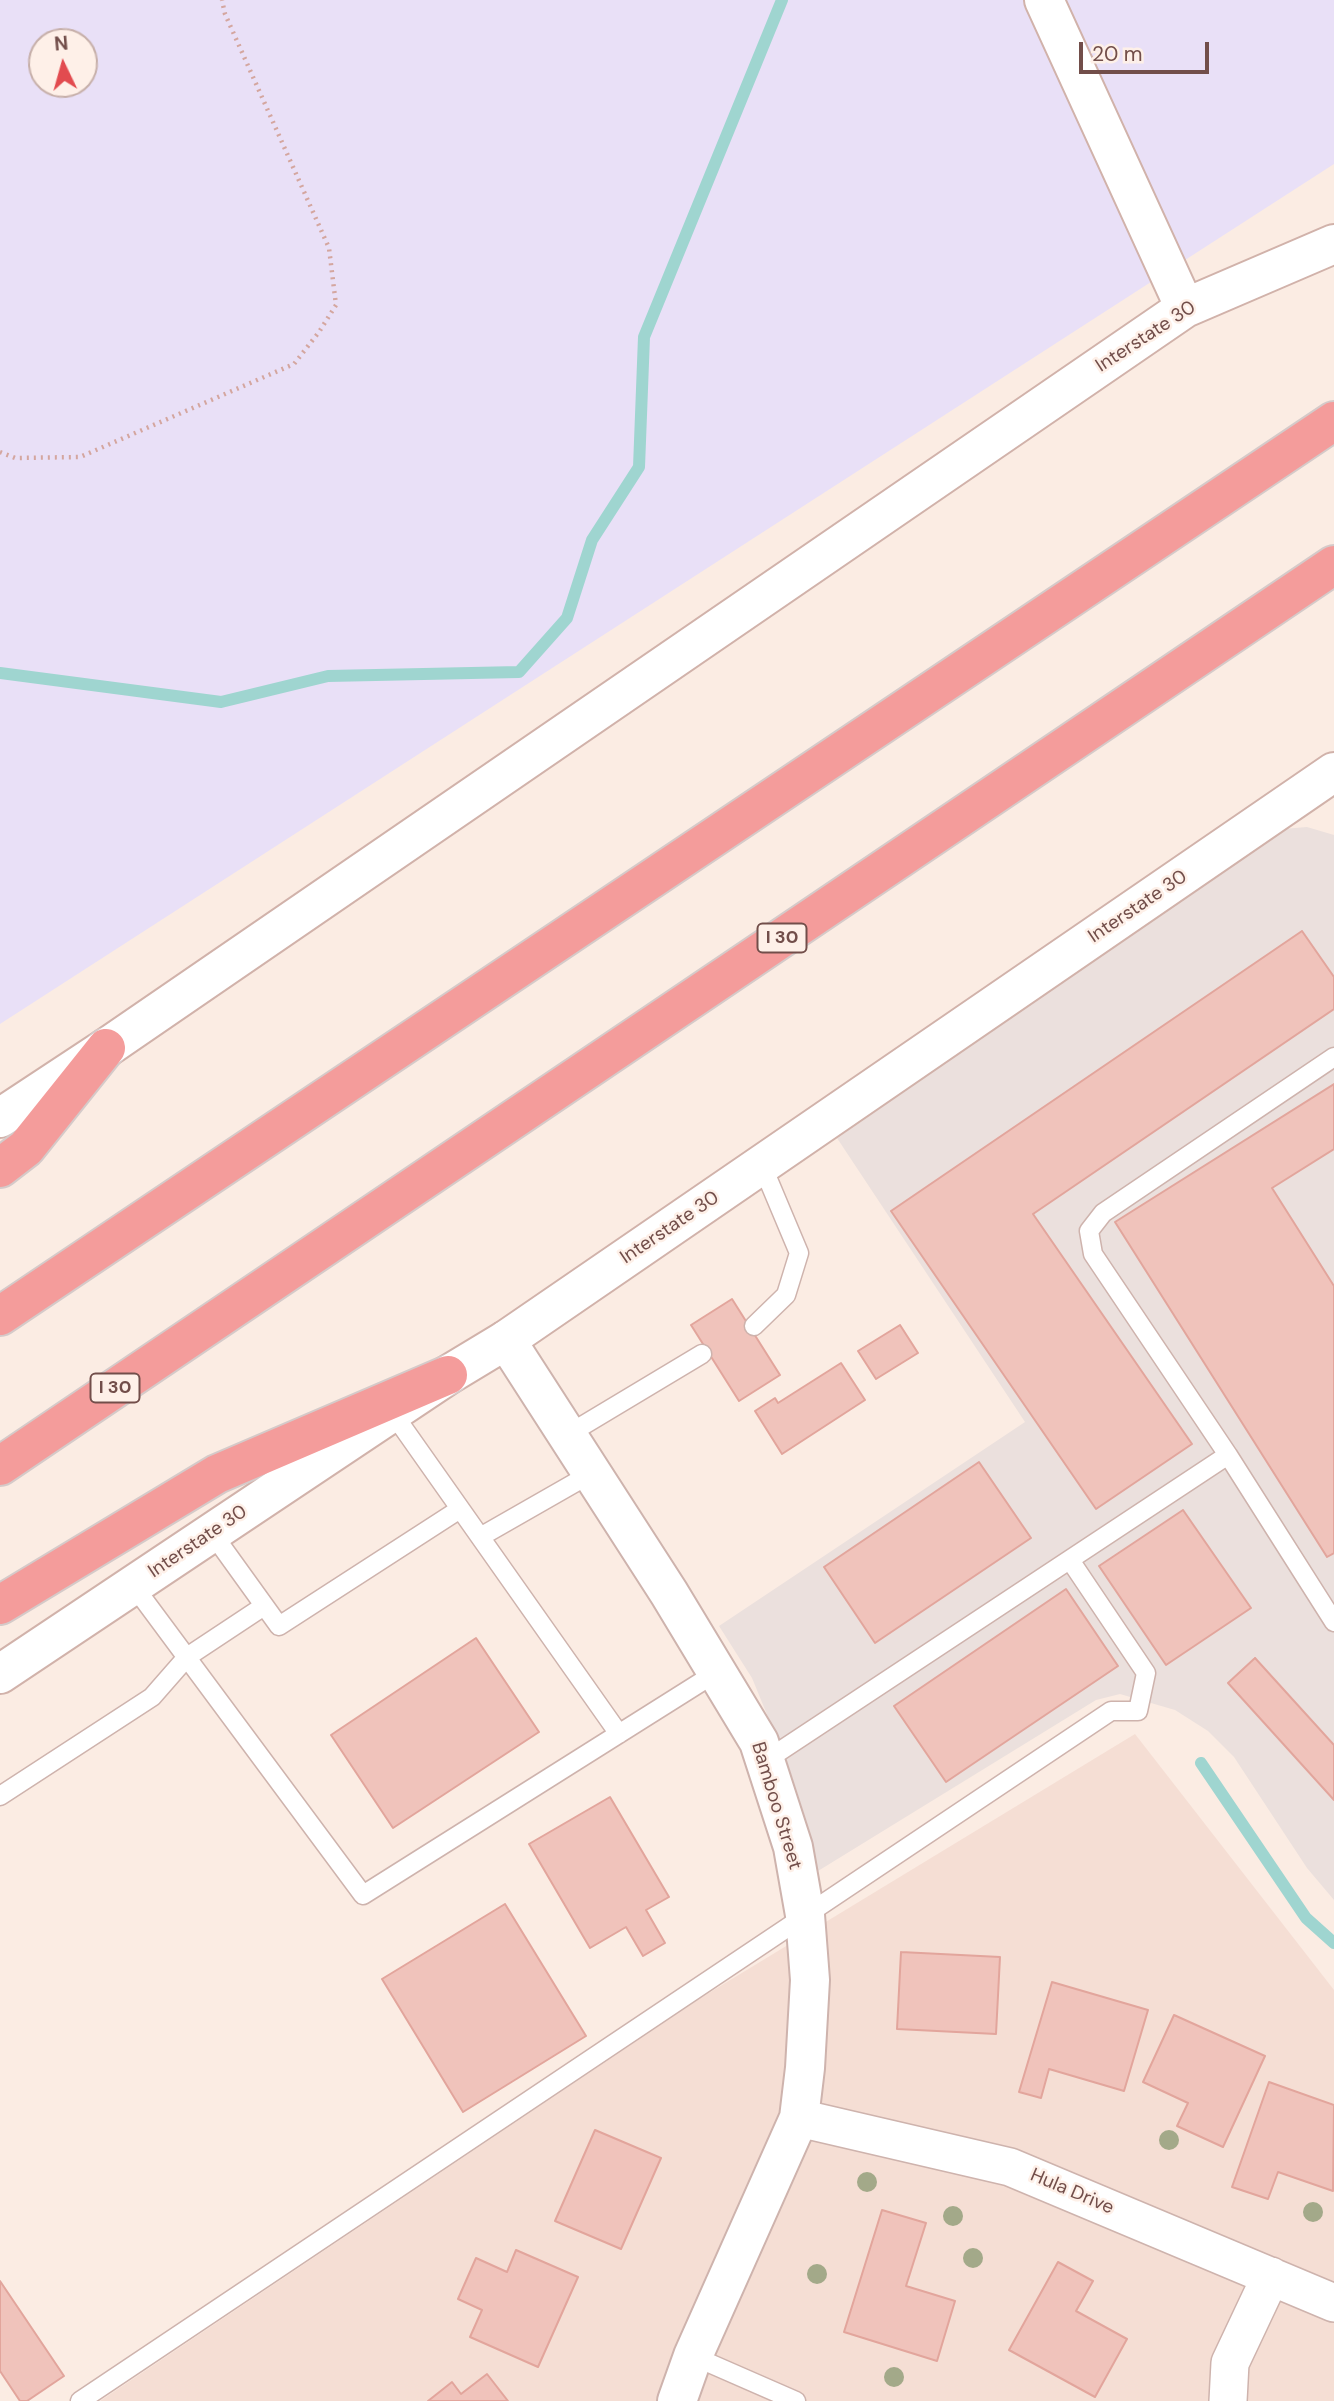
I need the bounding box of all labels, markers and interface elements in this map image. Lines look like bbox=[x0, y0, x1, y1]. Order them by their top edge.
north arrow bbox=[28, 28, 98, 98]
scale bar bbox=[1082, 28, 1212, 72]
text: N bbox=[53, 31, 69, 57]
text: 20 m bbox=[1092, 40, 1143, 68]
street label: Interstate 30 bbox=[1092, 296, 1200, 378]
street label: Interstate 30 bbox=[1084, 866, 1192, 948]
road number: I 30 bbox=[758, 923, 806, 953]
street label: Interstate 30 bbox=[616, 1187, 724, 1269]
road number: I 30 bbox=[90, 1373, 140, 1402]
street label: Interstate 30 bbox=[144, 1501, 252, 1583]
street label: Bamboo Street bbox=[746, 1740, 806, 1872]
street label: Hula Drive bbox=[1027, 2164, 1117, 2220]

